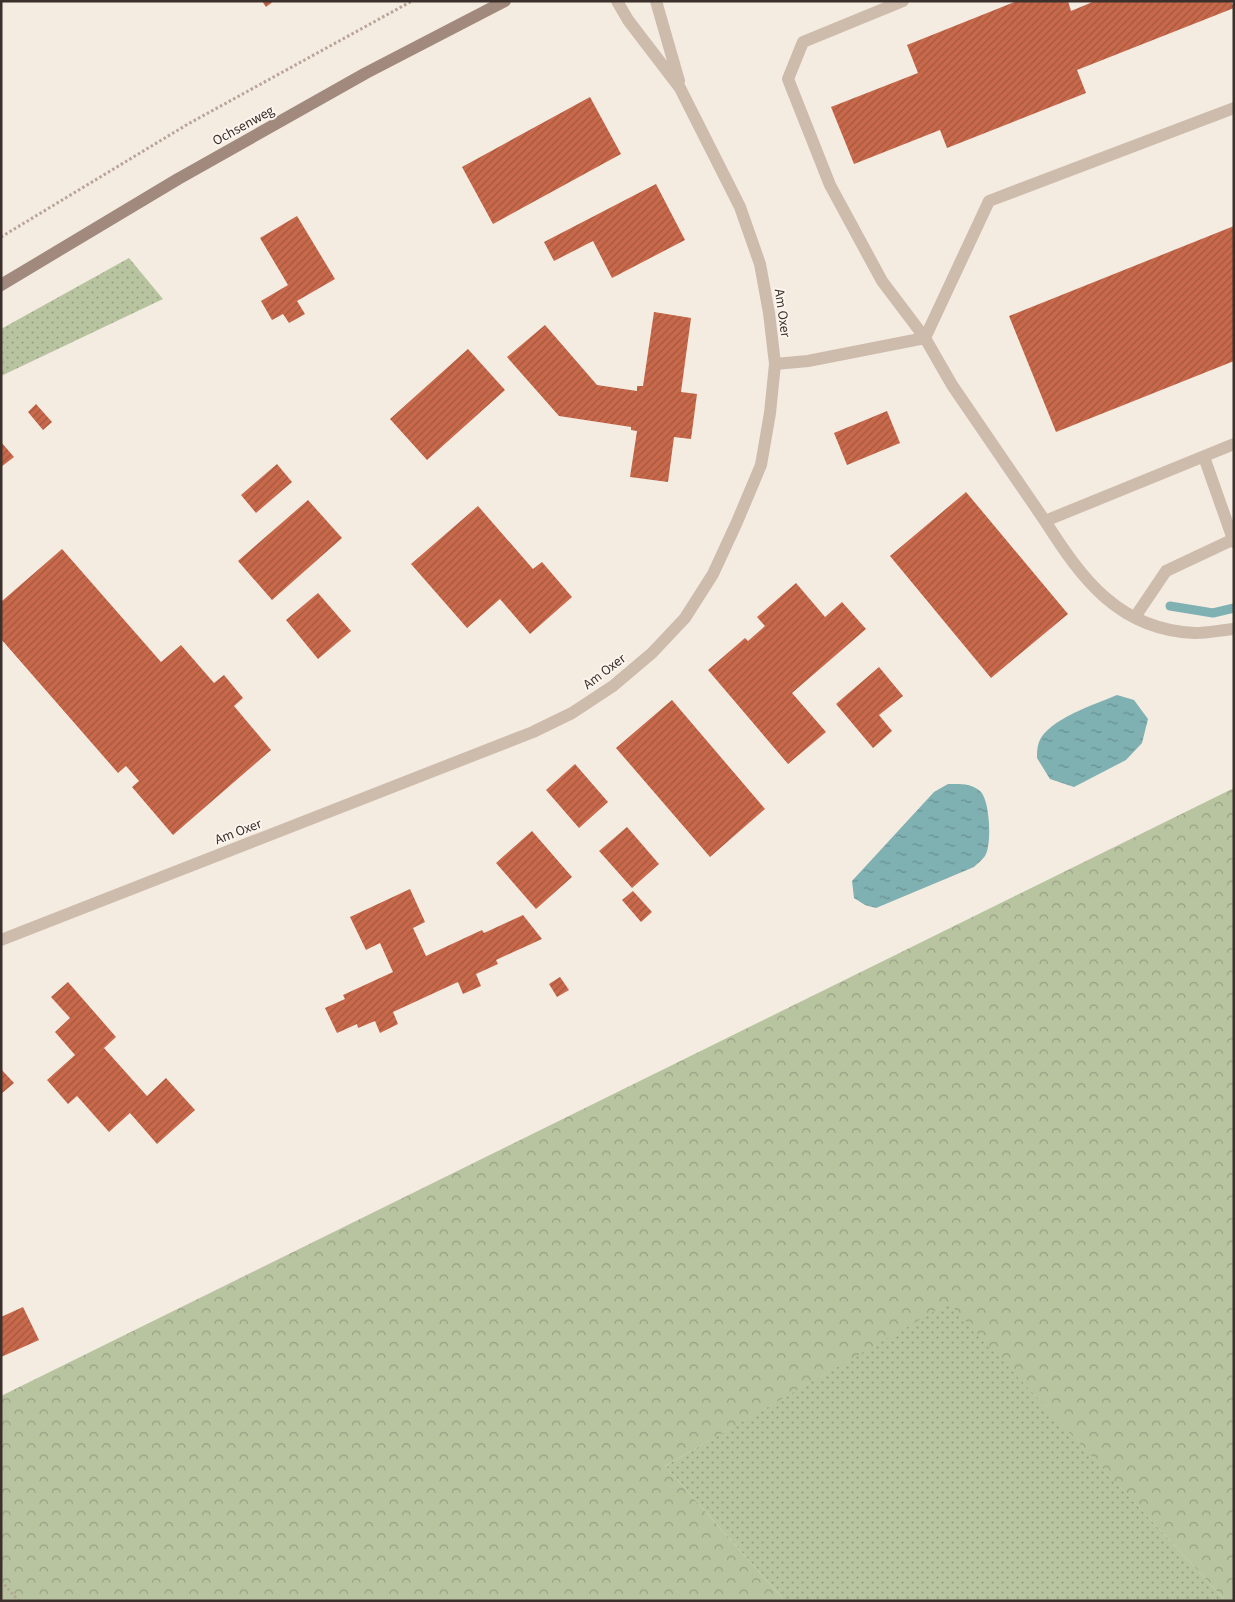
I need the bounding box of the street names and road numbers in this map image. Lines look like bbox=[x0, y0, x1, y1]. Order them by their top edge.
street label: Ochsenweg bbox=[209, 101, 278, 151]
street label: Am Oxer bbox=[769, 288, 795, 339]
street label: Am Oxer bbox=[579, 649, 630, 695]
street label: Am Oxer bbox=[212, 814, 265, 850]

